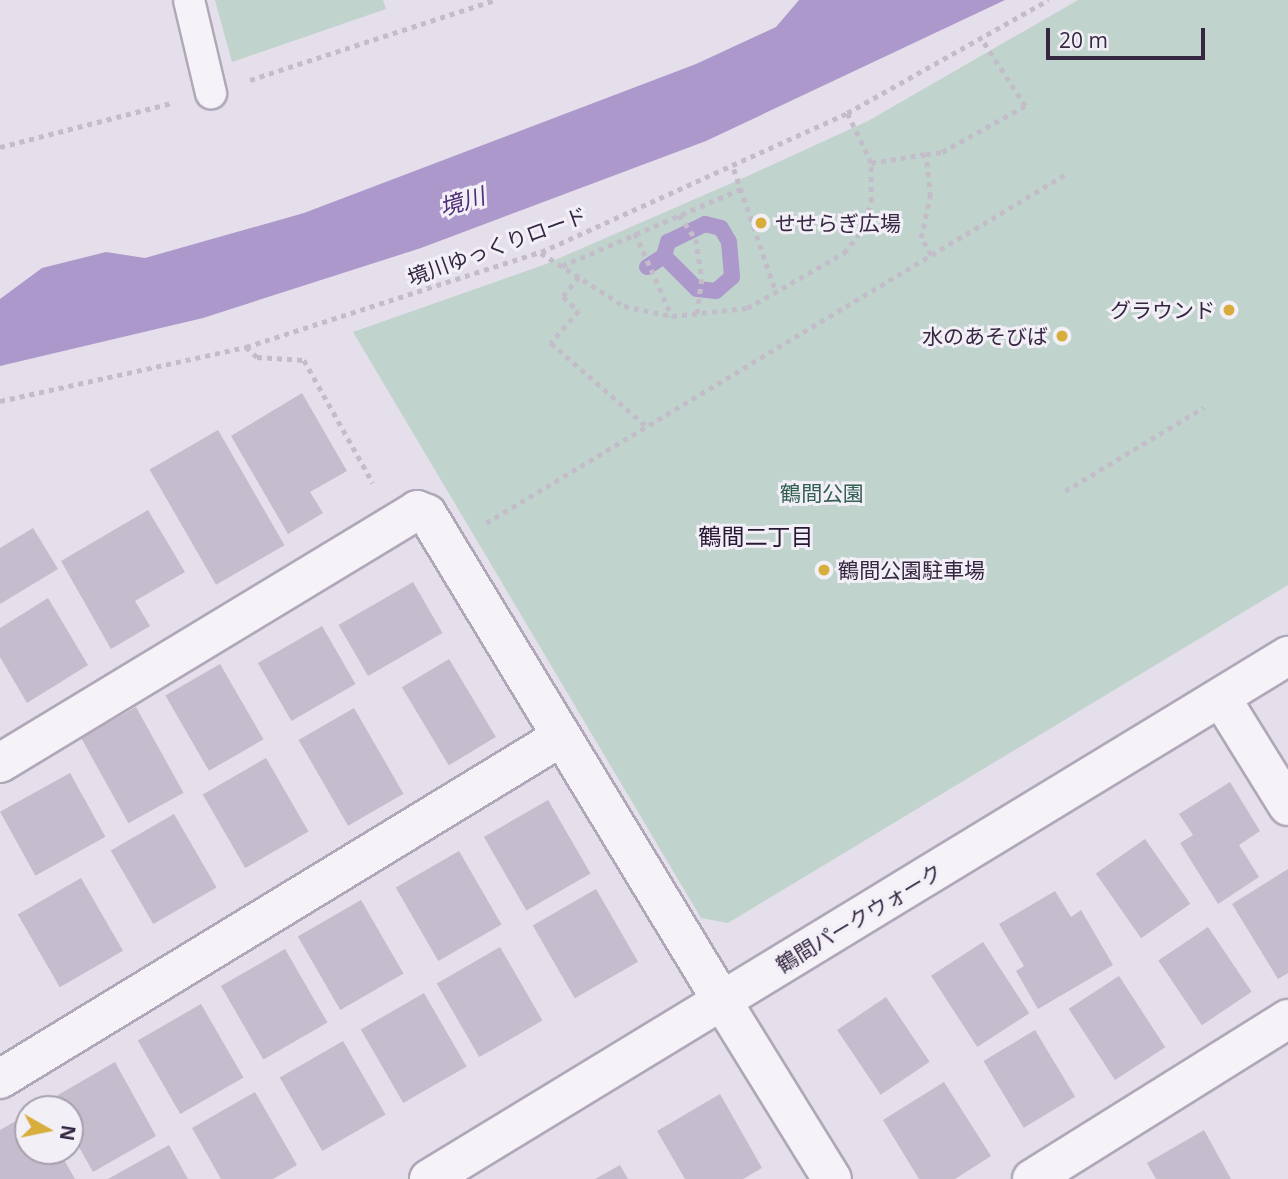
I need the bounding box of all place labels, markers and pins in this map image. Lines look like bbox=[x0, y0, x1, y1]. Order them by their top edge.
place label: せせらぎ広場 bbox=[775, 210, 901, 236]
marker: せせらぎ広場 bbox=[753, 215, 769, 231]
place label: グラウンド bbox=[1110, 297, 1215, 323]
marker: グラウンド bbox=[1221, 302, 1237, 318]
place label: 水のあそびば bbox=[922, 323, 1048, 349]
marker: 水のあそびば bbox=[1054, 328, 1070, 344]
place label: 鶴間公園駐車場 bbox=[838, 557, 985, 583]
marker: 鶴間公園駐車場 bbox=[816, 562, 832, 578]

